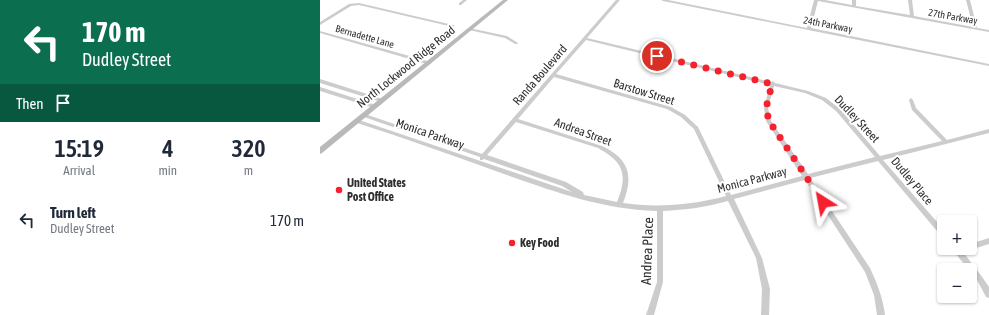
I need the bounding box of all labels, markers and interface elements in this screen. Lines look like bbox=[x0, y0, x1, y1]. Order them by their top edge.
street label: 27th Parkway bbox=[927, 7, 978, 26]
street label: 24th Parkway bbox=[802, 14, 853, 35]
icon: left bbox=[16, 16, 68, 68]
text: 170 m bbox=[82, 16, 145, 48]
street label: Bernadette Lane bbox=[334, 23, 396, 50]
street label: North Lockwood Ridge Road bbox=[354, 23, 458, 111]
pin bbox=[640, 39, 674, 73]
street label: Randa Boulevard bbox=[510, 42, 570, 108]
icon: arrive bbox=[646, 45, 668, 67]
text: Dudley Street bbox=[82, 49, 171, 70]
street label: Barstow Street bbox=[612, 76, 677, 108]
icon: arrive bbox=[52, 92, 74, 114]
street label: Dudley Street bbox=[832, 92, 883, 146]
text: Then bbox=[16, 95, 44, 112]
street label: Andrea Street bbox=[552, 115, 614, 149]
street label: Monica Parkway bbox=[394, 116, 466, 152]
text: 15:19 bbox=[55, 135, 104, 162]
text: 4 bbox=[162, 135, 173, 162]
text: 320 bbox=[232, 135, 265, 162]
street label: Dudley Place bbox=[888, 154, 936, 208]
text: Arrival bbox=[63, 163, 95, 178]
text: min bbox=[158, 163, 177, 178]
text: m bbox=[244, 163, 253, 178]
street label: Monica Parkway bbox=[716, 164, 788, 196]
place label: United States Post Office bbox=[347, 176, 407, 204]
position arrow bbox=[802, 181, 844, 223]
marker: United States Post Office bbox=[334, 185, 344, 195]
text: Turn left bbox=[50, 204, 96, 221]
icon: left bbox=[16, 209, 38, 231]
text: 170 m bbox=[270, 212, 304, 229]
map controls bbox=[937, 215, 977, 303]
button: + bbox=[937, 215, 977, 255]
street label: Andrea Place bbox=[638, 217, 656, 285]
text: Dudley Street bbox=[50, 221, 114, 236]
place label: Key Food bbox=[520, 236, 559, 250]
marker: Key Food bbox=[507, 238, 517, 248]
button: − bbox=[937, 263, 977, 303]

